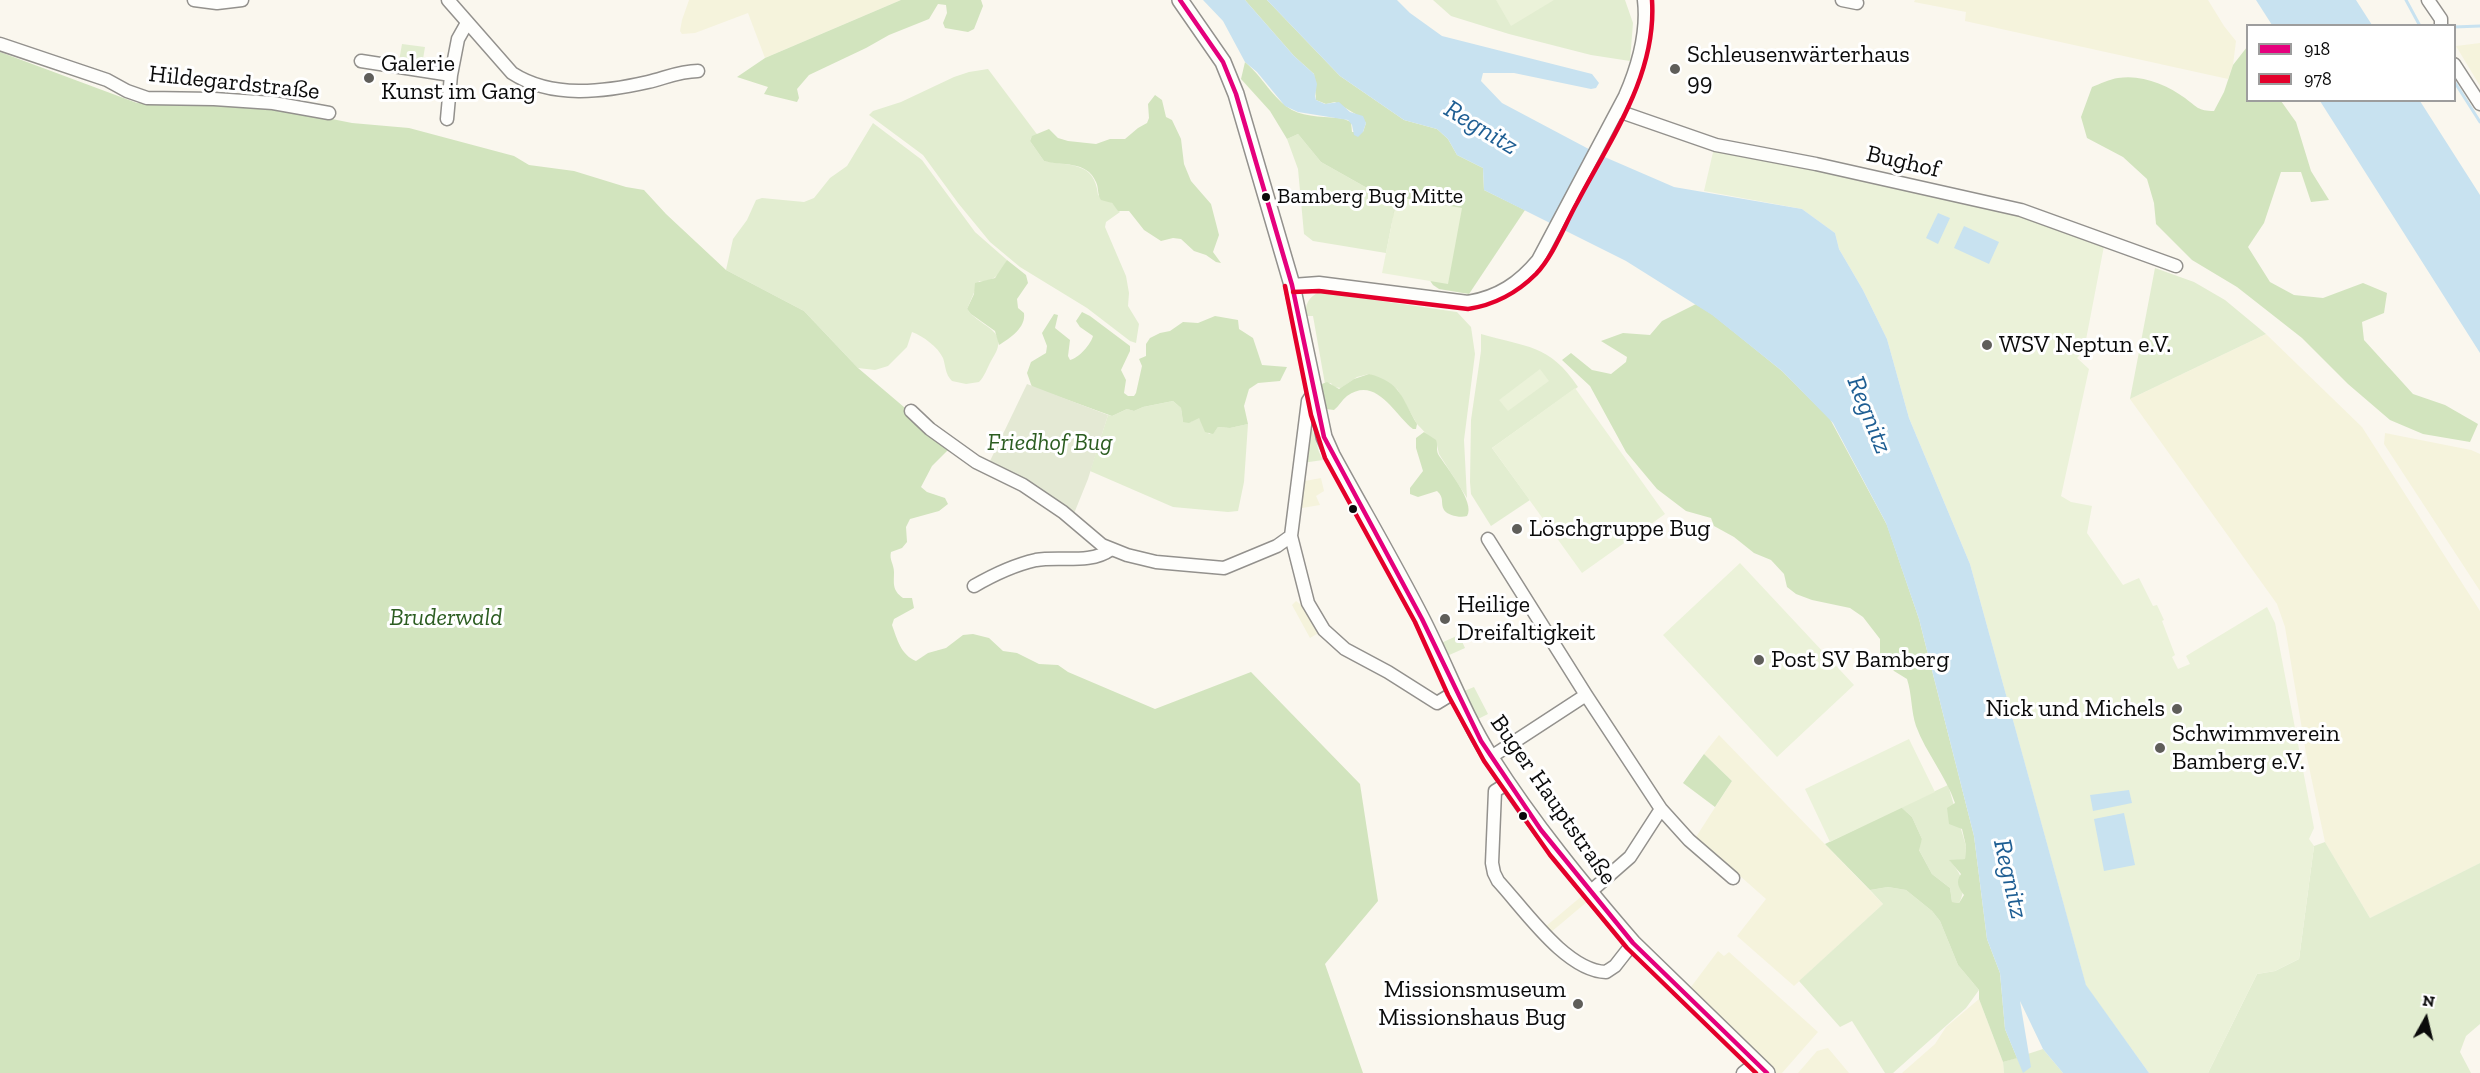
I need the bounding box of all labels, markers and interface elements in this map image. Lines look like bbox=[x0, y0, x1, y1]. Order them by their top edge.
legend bbox=[2246, 24, 2456, 102]
text: 918 bbox=[2304, 38, 2330, 60]
place label: Schleusenwärterhaus 99 bbox=[1687, 41, 1910, 97]
place label: Galerie Kunst im Gang bbox=[381, 50, 536, 106]
street label: Hildegardstraße bbox=[147, 60, 321, 106]
marker: Schleusenwärterhaus 99 bbox=[1668, 62, 1682, 76]
text: 978 bbox=[2304, 68, 2332, 90]
marker: Galerie Kunst im Gang bbox=[362, 71, 376, 85]
water label: Regnitz bbox=[1438, 94, 1524, 162]
street label: Bughof bbox=[1863, 140, 1943, 184]
place label: Bamberg Bug Mitte bbox=[1277, 184, 1463, 210]
marker: Bamberg Bug Mitte bbox=[1260, 191, 1272, 203]
place label: WSV Neptun e.V. bbox=[1999, 331, 2171, 359]
marker: WSV Neptun e.V. bbox=[1980, 338, 1994, 352]
water label: Regnitz bbox=[1839, 372, 1899, 458]
park label: Friedhof Bug bbox=[987, 429, 1113, 457]
unlabelled marker bbox=[1347, 503, 1359, 515]
place label: Löschgruppe Bug bbox=[1529, 515, 1710, 543]
marker: Löschgruppe Bug bbox=[1510, 522, 1524, 536]
place label: Heilige Dreifaltigkeit bbox=[1457, 591, 1595, 647]
park label: Bruderwald bbox=[390, 604, 502, 632]
marker: Heilige Dreifaltigkeit bbox=[1438, 612, 1452, 626]
place label: Post SV Bamberg bbox=[1771, 646, 1949, 674]
marker: Post SV Bamberg bbox=[1752, 653, 1766, 667]
place label: Nick und Michels bbox=[1986, 695, 2165, 723]
marker: Nick und Michels bbox=[2170, 702, 2184, 716]
street label: Buger Hauptstraße bbox=[1484, 709, 1622, 891]
place label: Schwimmverein Bamberg e.V. bbox=[2172, 720, 2340, 776]
marker: Schwimmverein Bamberg e.V. bbox=[2153, 741, 2167, 755]
unlabelled marker bbox=[1517, 810, 1529, 822]
water label: Regnitz bbox=[1986, 836, 2034, 922]
place label: Missionsmuseum Missionshaus Bug bbox=[1378, 976, 1566, 1032]
north arrow bbox=[2396, 989, 2456, 1049]
text: N bbox=[2421, 990, 2436, 1011]
marker: Missionsmuseum Missionshaus Bug bbox=[1571, 997, 1585, 1011]

